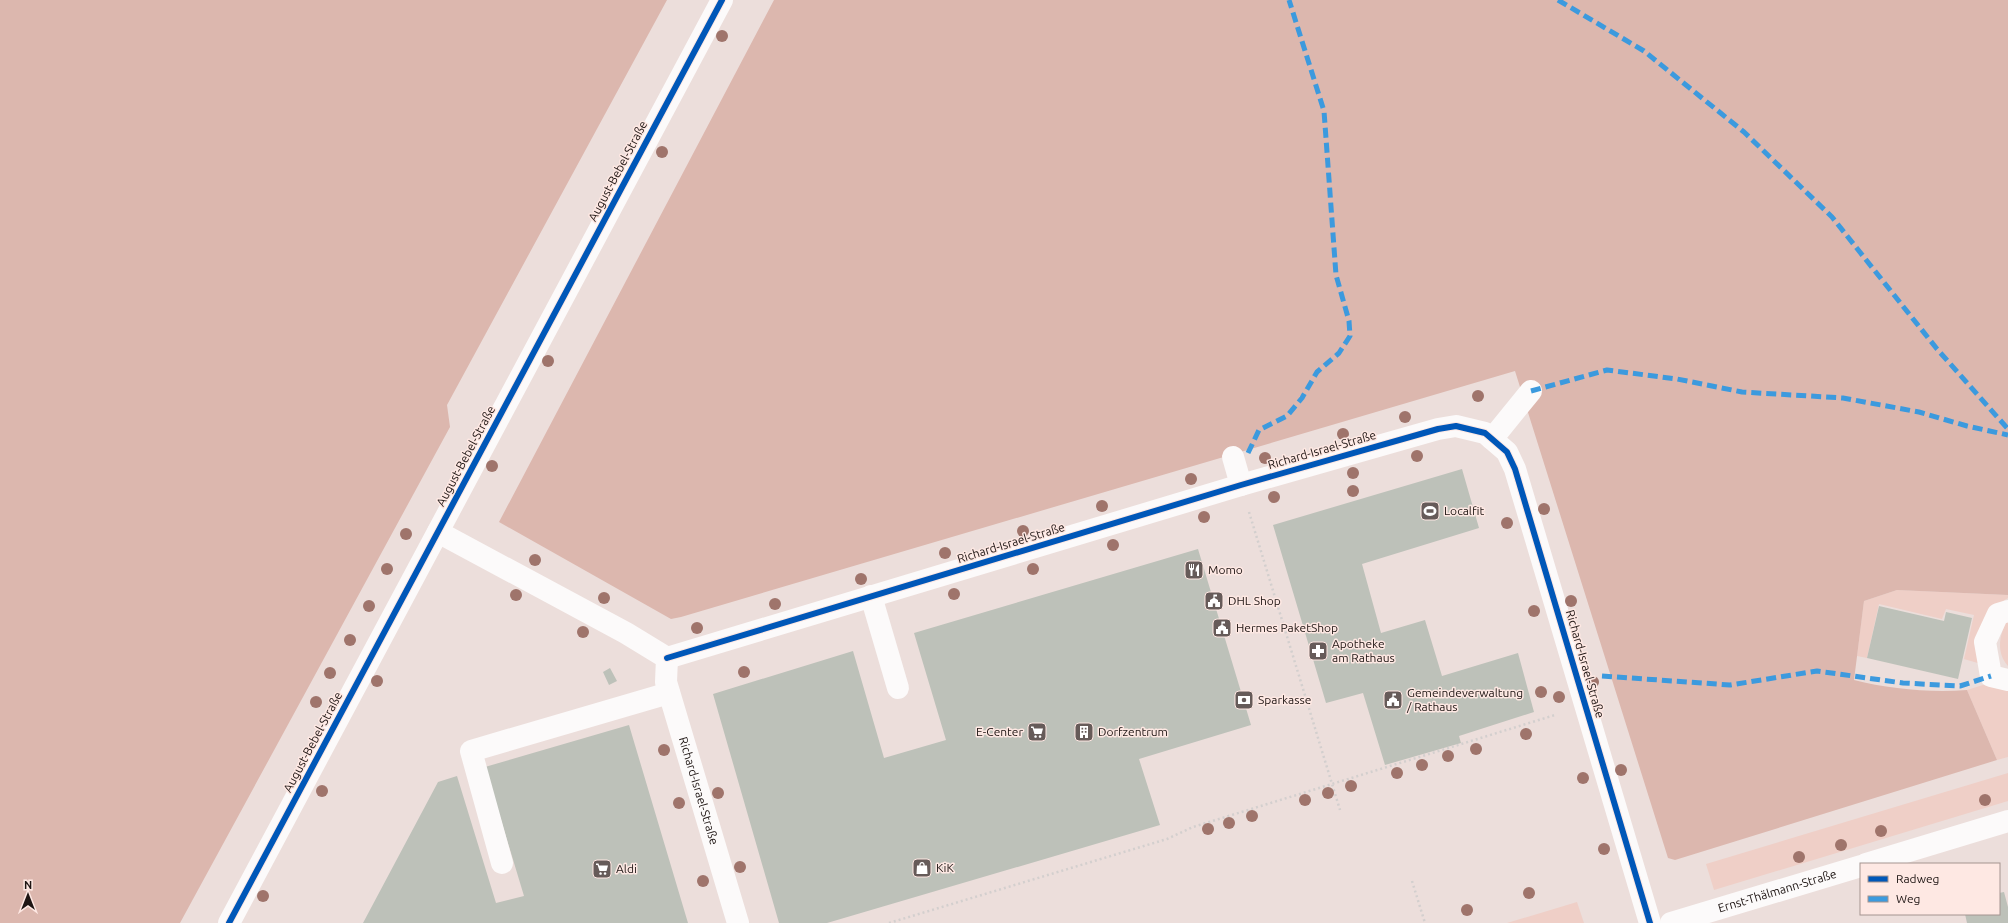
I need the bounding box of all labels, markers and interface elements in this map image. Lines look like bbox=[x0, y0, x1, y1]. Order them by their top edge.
street label: August-Bebel-Straße bbox=[586, 118, 649, 223]
street label: August-Bebel-Straße bbox=[434, 403, 497, 508]
street label: Richard-Israel-Straße bbox=[1266, 428, 1377, 471]
sports icon: Localfit bbox=[1419, 500, 1441, 522]
place label: Localfit bbox=[1444, 504, 1484, 517]
street label: Richard-Israel-Straße bbox=[955, 520, 1066, 565]
restaurant icon: Momo bbox=[1183, 559, 1205, 581]
place label: Momo bbox=[1208, 563, 1243, 576]
public building icon: DHL Shop bbox=[1203, 590, 1225, 612]
place label: DHL Shop bbox=[1228, 594, 1281, 607]
street label: Richard-Israel-Straße bbox=[1564, 608, 1607, 719]
public building icon: Hermes PaketShop bbox=[1211, 617, 1233, 639]
place label: Hermes PaketShop bbox=[1236, 621, 1338, 634]
place label: Apotheke am Rathaus bbox=[1332, 637, 1395, 664]
pharmacy icon: Apotheke am Rathaus bbox=[1307, 640, 1329, 662]
place label: Gemeindeverwaltung / Rathaus bbox=[1406, 686, 1523, 713]
street label: August-Bebel-Straße bbox=[281, 689, 344, 794]
bank icon: Sparkasse bbox=[1233, 689, 1255, 711]
public building icon: Gemeindeverwaltung / Rathaus bbox=[1382, 689, 1404, 711]
place label: Sparkasse bbox=[1258, 693, 1311, 706]
supermarket icon: E-Center bbox=[1026, 721, 1048, 743]
building icon: Dorfzentrum bbox=[1073, 721, 1095, 743]
place label: E-Center bbox=[976, 725, 1023, 738]
place label: Dorfzentrum bbox=[1098, 725, 1168, 738]
street label: Richard-Israel-Straße bbox=[677, 735, 721, 846]
shop icon: KiK bbox=[911, 857, 933, 879]
supermarket icon: Aldi bbox=[591, 858, 613, 880]
place label: KiK bbox=[936, 861, 954, 874]
place label: Aldi bbox=[616, 862, 637, 875]
legend bbox=[1860, 863, 2000, 915]
street label: Ernst-Thälmann-Straße bbox=[1716, 867, 1838, 915]
text: Radweg bbox=[1896, 872, 1939, 885]
north arrow bbox=[8, 875, 48, 915]
text: N bbox=[24, 879, 32, 891]
text: Weg bbox=[1896, 892, 1920, 905]

